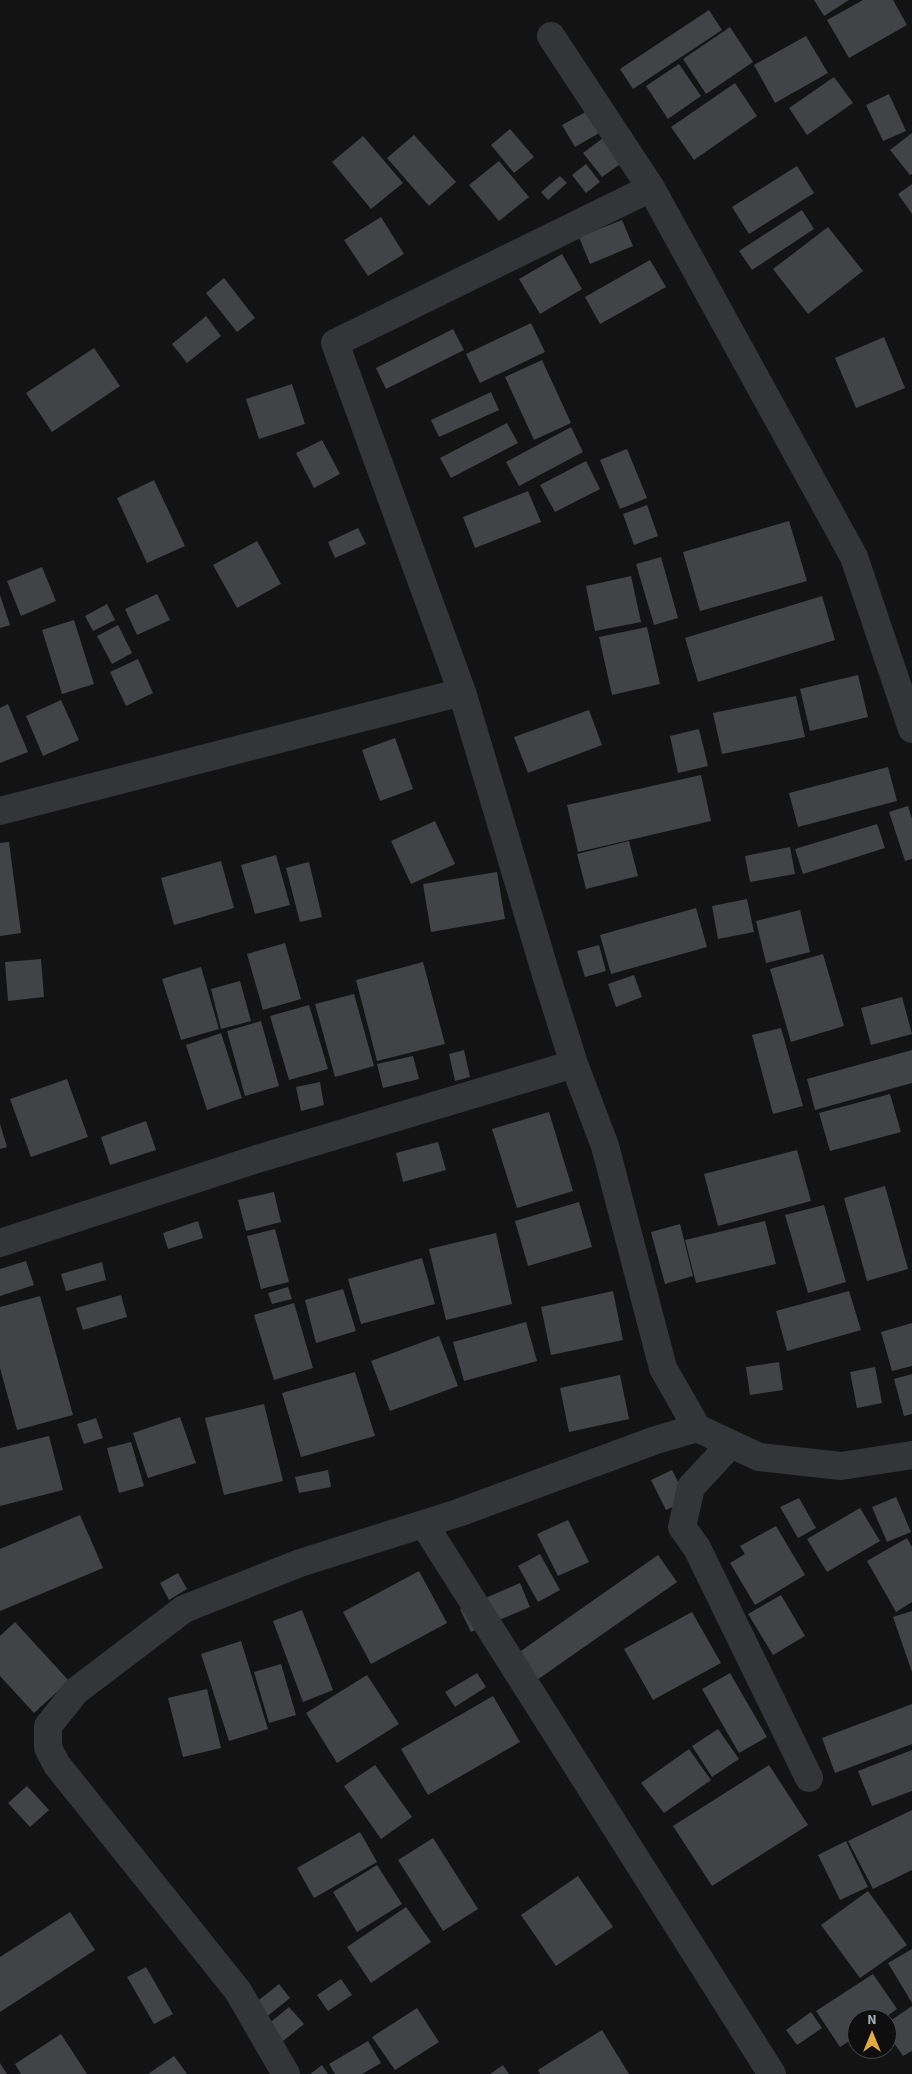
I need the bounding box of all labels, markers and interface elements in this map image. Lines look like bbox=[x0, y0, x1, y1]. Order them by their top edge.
north arrow bbox=[847, 2009, 897, 2059]
text: N bbox=[867, 2010, 877, 2030]

